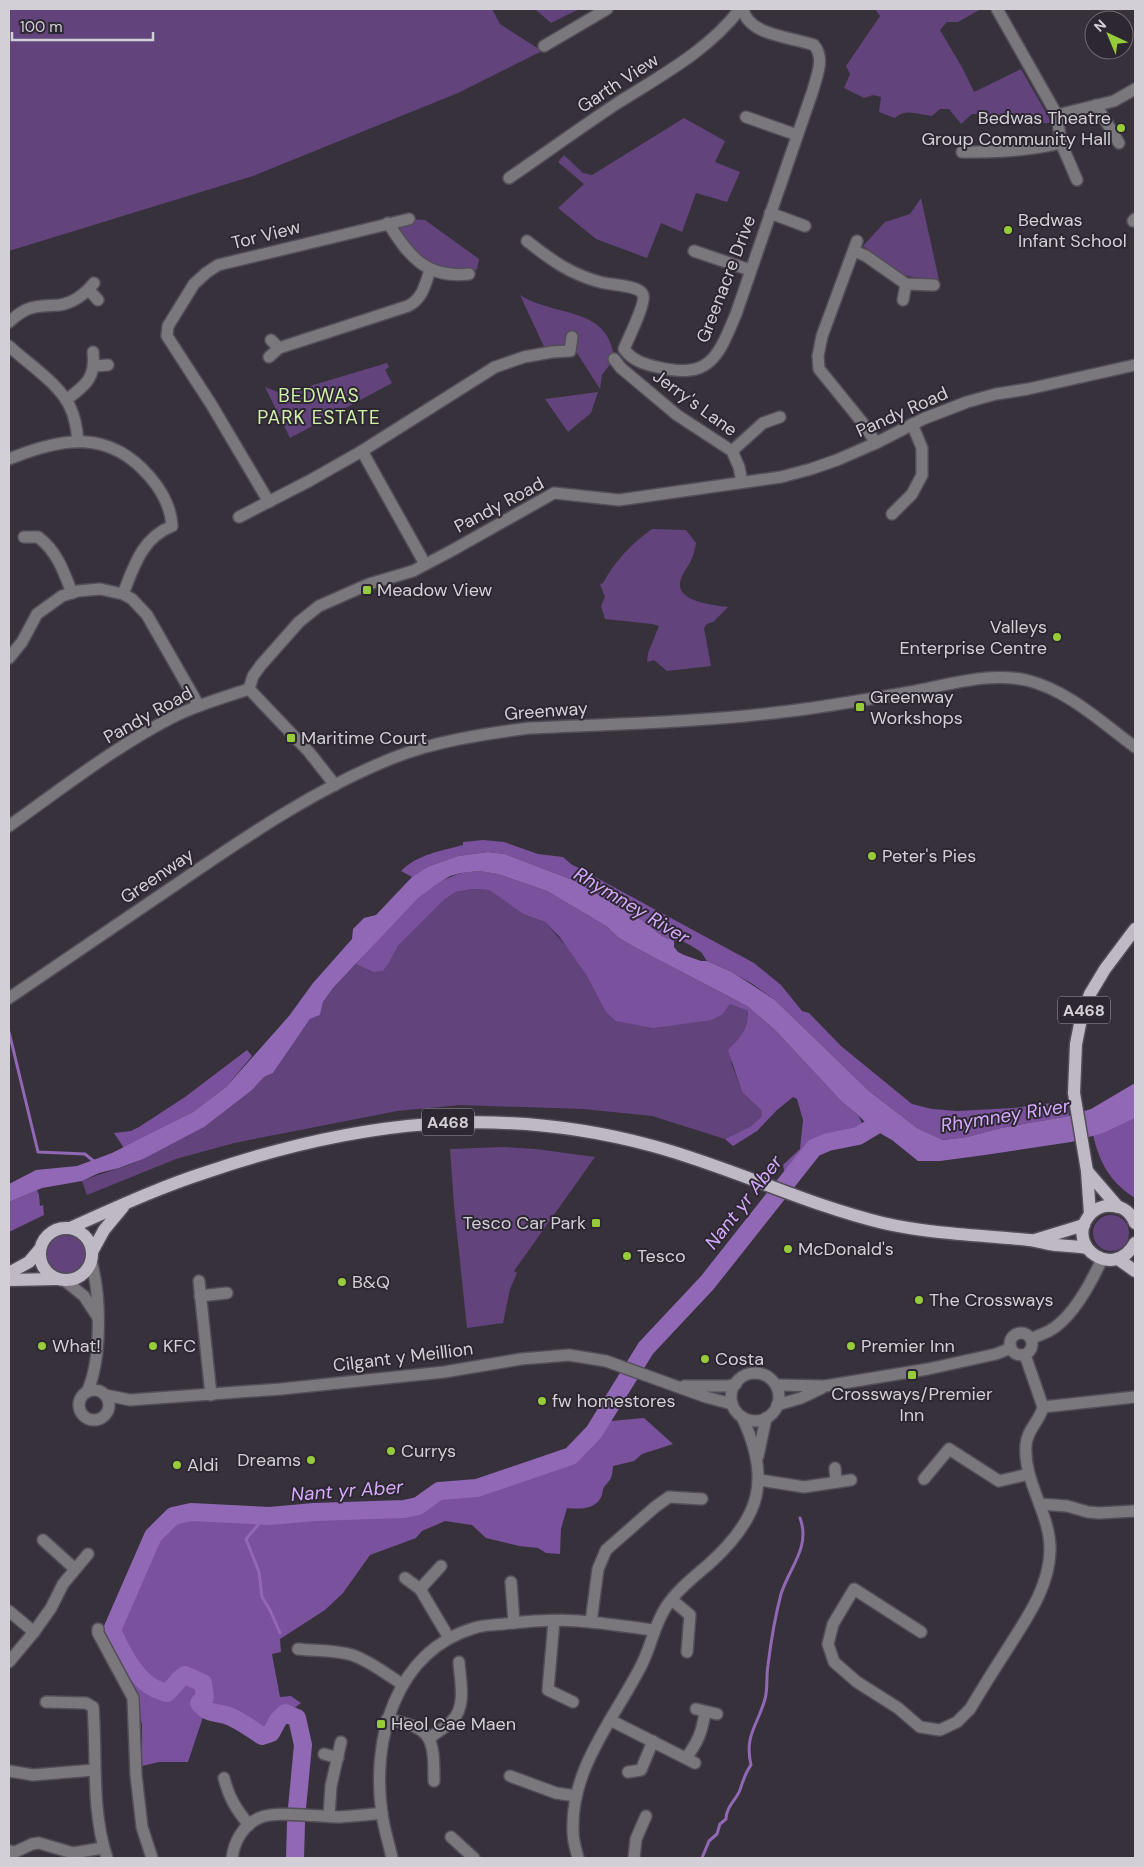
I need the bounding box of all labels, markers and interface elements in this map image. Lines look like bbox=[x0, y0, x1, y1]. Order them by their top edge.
scale bar bbox=[12, 10, 154, 42]
north arrow bbox=[1084, 10, 1134, 60]
text: N bbox=[1090, 16, 1110, 36]
text: 100 m bbox=[20, 17, 63, 37]
street label: Garth View bbox=[573, 48, 663, 118]
place label: Bedwas Theatre Group Community Hall bbox=[921, 106, 1111, 151]
marker: Bedwas Theatre Group Community Hall bbox=[1115, 122, 1127, 134]
place label: Bedwas Infant School bbox=[1018, 208, 1127, 253]
street label: Greenacre Drive bbox=[691, 212, 761, 346]
street label: Tor View bbox=[229, 215, 303, 255]
marker: Bedwas Infant School bbox=[1002, 224, 1014, 236]
street label: Jerry's Lane bbox=[648, 364, 742, 442]
street label: Pandy Road bbox=[852, 381, 952, 443]
district label: BEDWAS PARK ESTATE bbox=[257, 383, 381, 430]
street label: Pandy Road bbox=[450, 471, 548, 539]
place label: Meadow View bbox=[377, 578, 493, 602]
marker: Meadow View bbox=[361, 584, 373, 596]
place label: Valleys Enterprise Centre bbox=[899, 615, 1047, 660]
marker: Valleys Enterprise Centre bbox=[1051, 631, 1063, 643]
street label: Pandy Road bbox=[99, 681, 197, 749]
place label: Greenway Workshops bbox=[870, 685, 963, 730]
street label: Greenway bbox=[503, 696, 589, 726]
marker: Greenway Workshops bbox=[854, 701, 866, 713]
place label: Maritime Court bbox=[301, 726, 427, 750]
marker: Maritime Court bbox=[285, 732, 297, 744]
street label: Greenway bbox=[116, 843, 198, 909]
place label: Peter's Pies bbox=[882, 844, 976, 868]
marker: Peter's Pies bbox=[866, 850, 878, 862]
water label: Rhymney River bbox=[570, 861, 695, 950]
road number: A468 bbox=[1058, 996, 1110, 1024]
water label: Rhymney River bbox=[939, 1093, 1072, 1138]
road number: A468 bbox=[422, 1108, 474, 1136]
water label: Nant yr Aber bbox=[699, 1150, 788, 1254]
place label: Tesco Car Park bbox=[463, 1211, 586, 1235]
marker: Tesco Car Park bbox=[590, 1217, 602, 1229]
place label: McDonald's bbox=[798, 1237, 894, 1261]
marker: McDonald's bbox=[782, 1243, 794, 1255]
place label: Tesco bbox=[637, 1244, 686, 1268]
marker: Tesco bbox=[621, 1250, 633, 1262]
place label: B&Q bbox=[352, 1270, 390, 1294]
marker: B&Q bbox=[336, 1276, 348, 1288]
place label: The Crossways bbox=[929, 1288, 1054, 1312]
marker: The Crossways bbox=[913, 1294, 925, 1306]
place label: What! bbox=[52, 1334, 101, 1358]
place label: KFC bbox=[163, 1334, 196, 1358]
place label: Premier Inn bbox=[861, 1334, 955, 1358]
street label: Cilgant y Meillion bbox=[332, 1336, 474, 1378]
marker: What! bbox=[36, 1340, 48, 1352]
marker: KFC bbox=[147, 1340, 159, 1352]
marker: Premier Inn bbox=[845, 1340, 857, 1352]
place label: Costa bbox=[715, 1347, 764, 1371]
marker: Costa bbox=[699, 1353, 711, 1365]
marker: Crossways/Premier Inn bbox=[906, 1369, 918, 1381]
place label: Crossways/Premier Inn bbox=[831, 1382, 993, 1427]
place label: fw homestores bbox=[552, 1389, 676, 1413]
marker: fw homestores bbox=[536, 1395, 548, 1407]
place label: Currys bbox=[401, 1439, 456, 1463]
marker: Currys bbox=[385, 1445, 397, 1457]
place label: Dreams bbox=[237, 1448, 301, 1472]
place label: Aldi bbox=[187, 1453, 219, 1477]
marker: Dreams bbox=[305, 1454, 317, 1466]
marker: Aldi bbox=[171, 1459, 183, 1471]
water label: Nant yr Aber bbox=[290, 1474, 405, 1507]
place label: Heol Cae Maen bbox=[391, 1712, 516, 1736]
marker: Heol Cae Maen bbox=[375, 1718, 387, 1730]

